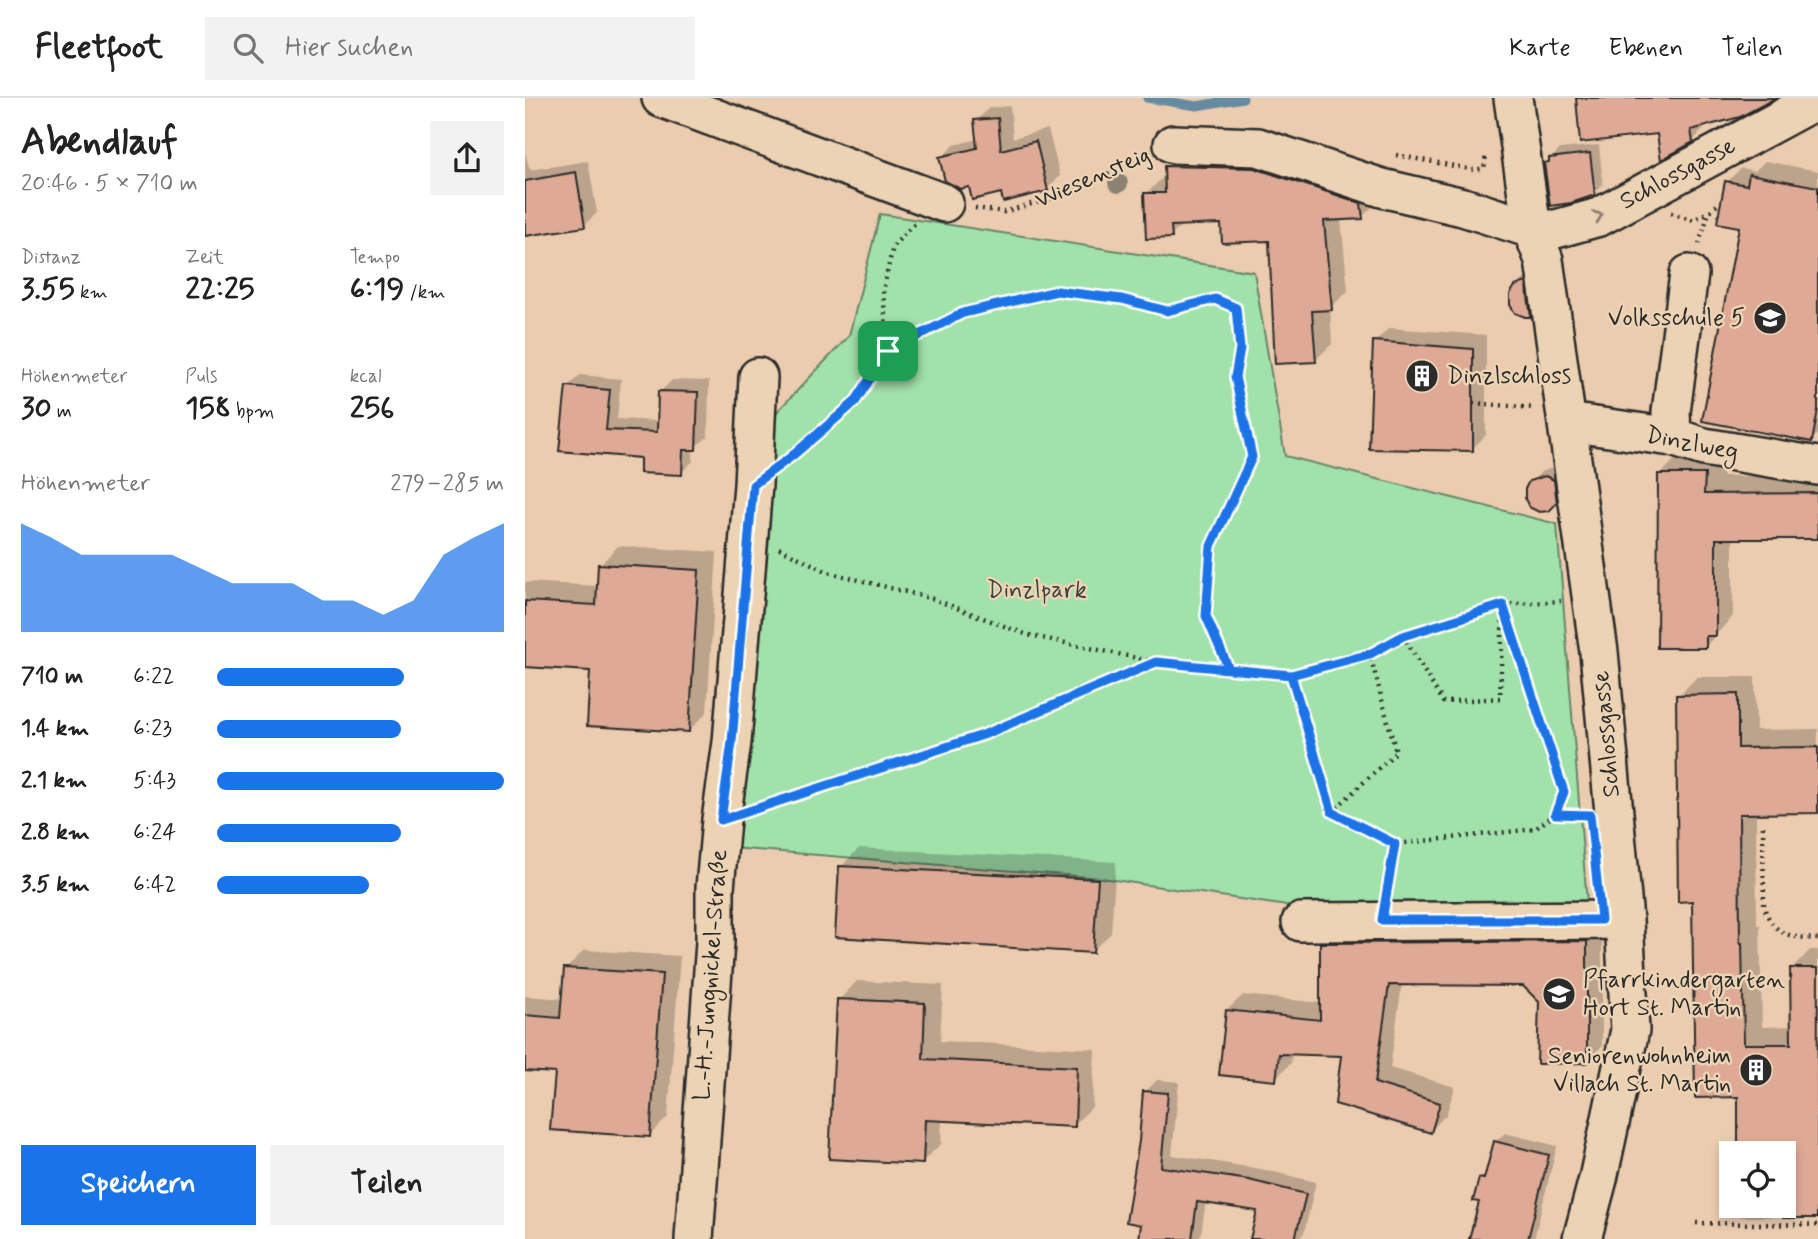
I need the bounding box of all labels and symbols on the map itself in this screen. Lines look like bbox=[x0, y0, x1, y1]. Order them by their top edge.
street label: Schlossgasse bbox=[1615, 131, 1741, 217]
street label: Wiesensteig bbox=[1031, 140, 1155, 216]
one-way arrow bbox=[1592, 210, 1604, 224]
school or university icon: Volksschule 5 bbox=[1751, 299, 1789, 337]
place label: Volksschule 5 bbox=[1608, 303, 1745, 334]
pin bbox=[858, 321, 918, 381]
building icon: Dinzlschloss bbox=[1403, 357, 1441, 395]
place label: Dinzlschloss bbox=[1447, 361, 1571, 392]
street label: Dinzlweg bbox=[1643, 420, 1741, 470]
park label: Dinzlpark bbox=[987, 575, 1087, 606]
street label: Schlossgasse bbox=[1586, 669, 1628, 799]
street label: L.-H.-Jungnickel-Straße bbox=[687, 848, 737, 1102]
place label: Pfarrkindergarten Hort St. Martin bbox=[1583, 965, 1785, 1024]
school or university icon: Pfarrkindergarten Hort St. Martin bbox=[1540, 975, 1578, 1013]
place label: Seniorenwohnheim Villach St. Martin bbox=[1548, 1041, 1731, 1100]
building icon: Seniorenwohnheim Villach St. Martin bbox=[1737, 1051, 1775, 1089]

